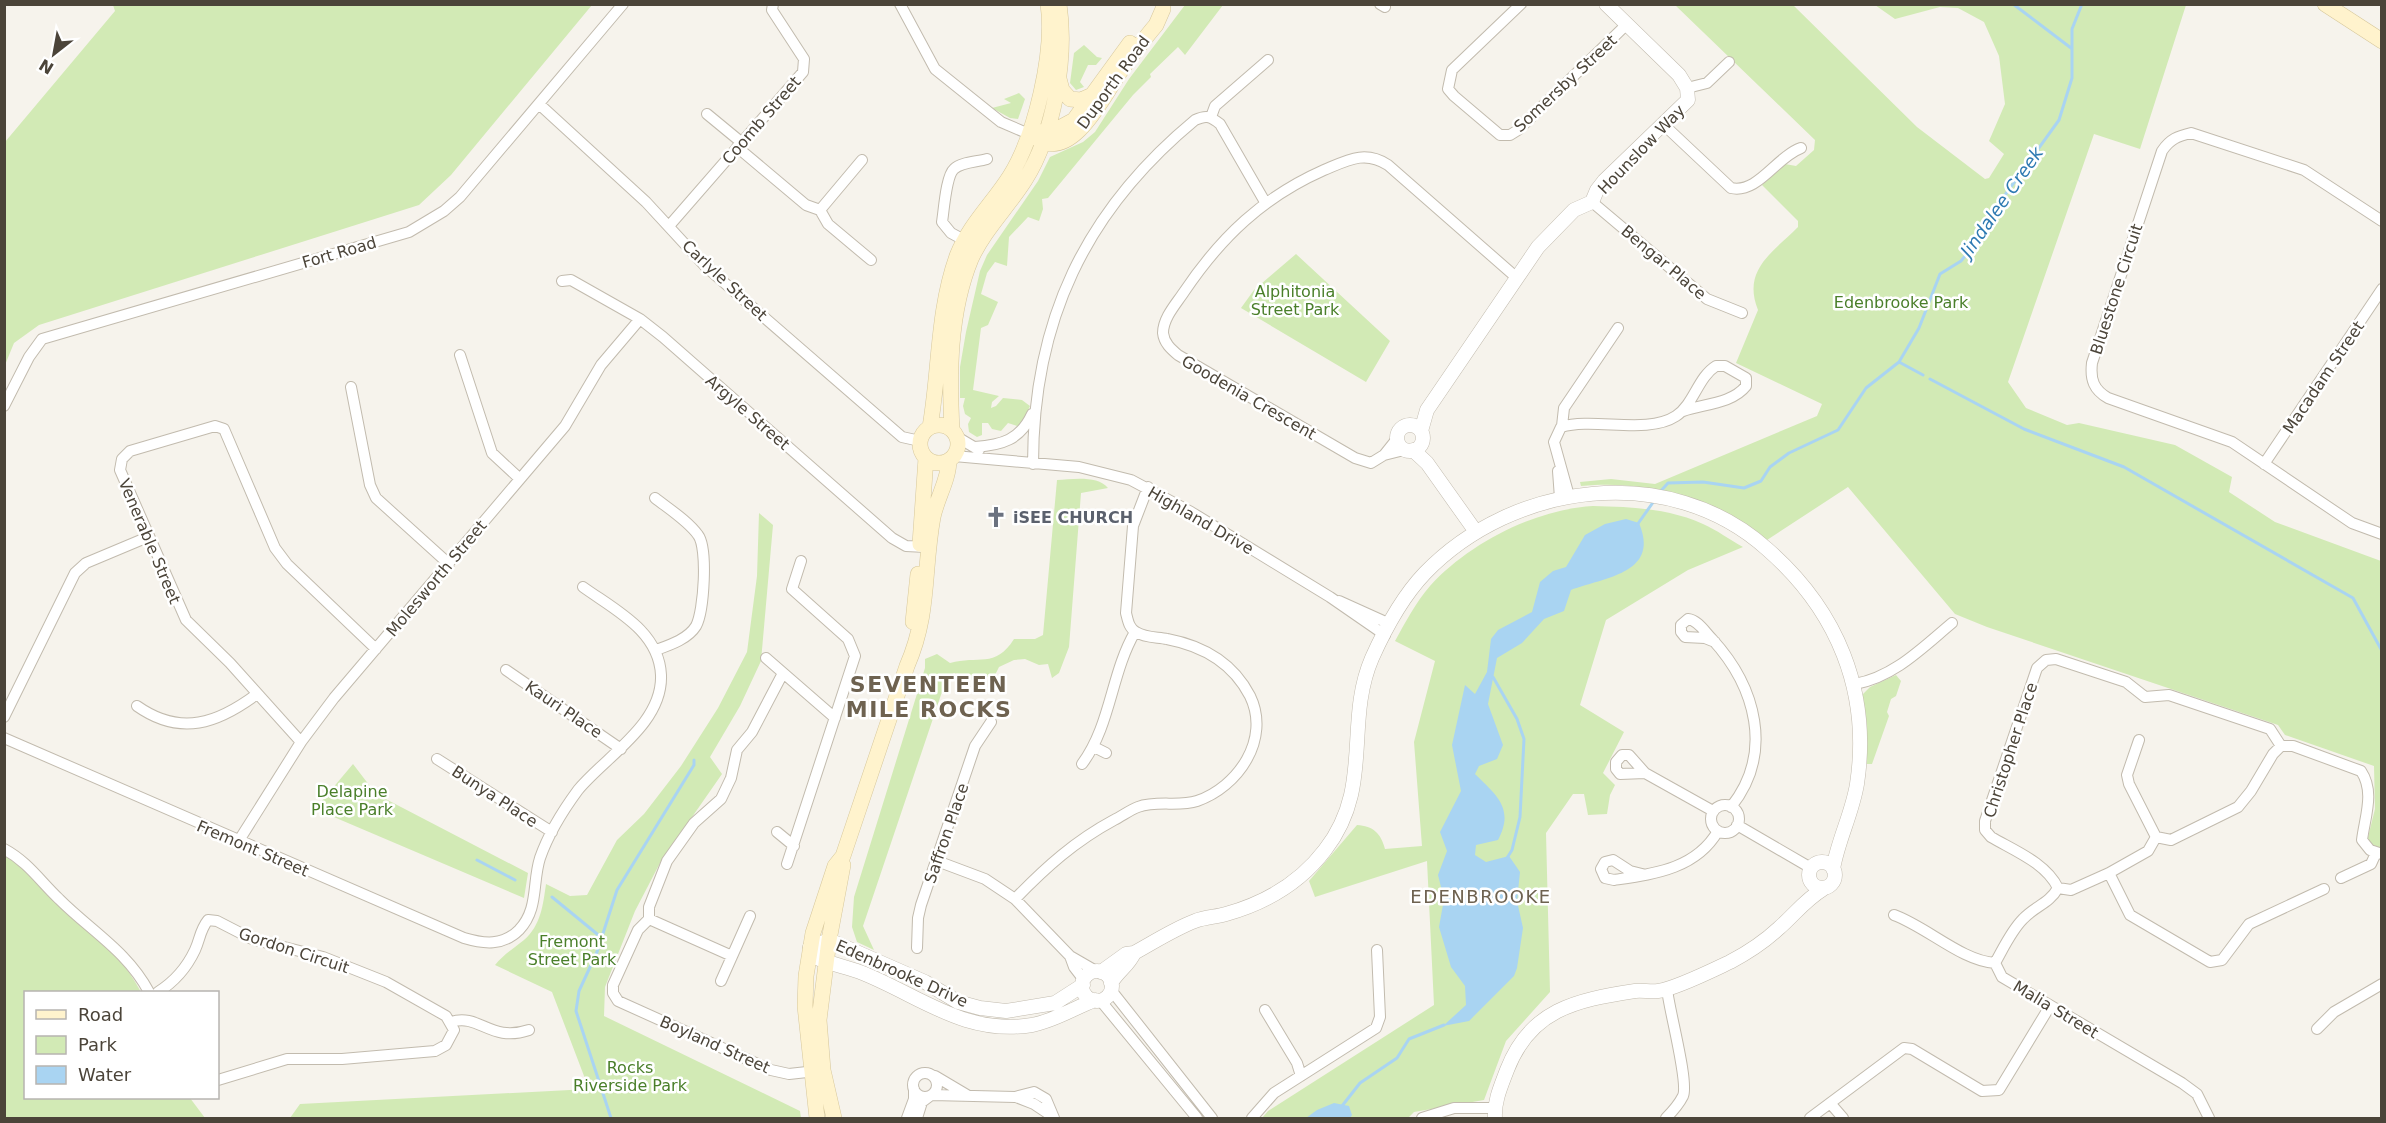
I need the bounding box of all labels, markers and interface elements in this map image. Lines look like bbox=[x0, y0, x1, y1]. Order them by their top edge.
north arrow bbox=[24, 24, 84, 84]
street label: Somersby Street bbox=[1510, 31, 1621, 136]
street label: Duporth Road bbox=[1073, 32, 1154, 133]
text: N bbox=[36, 55, 57, 78]
street label: Coomb Street bbox=[718, 73, 805, 168]
street label: Hounslow Way bbox=[1594, 101, 1689, 198]
water label: Jindalee Creek bbox=[1954, 141, 2048, 263]
street label: Bengar Place bbox=[1617, 221, 1710, 303]
street label: Bluestone Circuit bbox=[2086, 221, 2147, 357]
street label: Fort Road bbox=[300, 233, 379, 272]
street label: Carlyle Street bbox=[678, 236, 771, 325]
park label: Alphitonia Street Park bbox=[1251, 282, 1340, 319]
park label: Edenbrooke Park bbox=[1834, 293, 1969, 312]
street label: Macadam Street bbox=[2279, 317, 2368, 437]
street label: Goodenia Crescent bbox=[1178, 351, 1319, 444]
street label: Argyle Street bbox=[702, 371, 793, 454]
street label: Venerable Street bbox=[115, 476, 184, 607]
street label: Highland Drive bbox=[1144, 482, 1257, 558]
church icon: iSEE CHURCH bbox=[984, 505, 1008, 529]
place label: iSEE CHURCH bbox=[1013, 508, 1133, 527]
street label: Molesworth Street bbox=[382, 516, 491, 640]
district label: SEVENTEEN MILE ROCKS bbox=[846, 672, 1012, 722]
street label: Kauri Place bbox=[522, 677, 606, 742]
street label: Christopher Place bbox=[1980, 680, 2041, 820]
street label: Bunya Place bbox=[448, 762, 541, 831]
street label: Saffron Place bbox=[920, 781, 973, 886]
park label: Delapine Place Park bbox=[311, 782, 394, 819]
street label: Fremont Street bbox=[194, 816, 312, 881]
district label: EDENBROOKE bbox=[1410, 886, 1552, 907]
street label: Gordon Circuit bbox=[236, 924, 352, 977]
park label: Fremont Street Park bbox=[528, 932, 617, 969]
street label: Edenbrooke Drive bbox=[833, 936, 971, 1011]
street label: Malia Street bbox=[2010, 977, 2102, 1042]
legend bbox=[24, 991, 219, 1099]
text: Road bbox=[78, 1004, 123, 1025]
street label: Boyland Street bbox=[657, 1012, 773, 1077]
text: Park bbox=[78, 1034, 117, 1055]
park label: Rocks Riverside Park bbox=[573, 1058, 688, 1095]
text: Water bbox=[78, 1064, 132, 1085]

